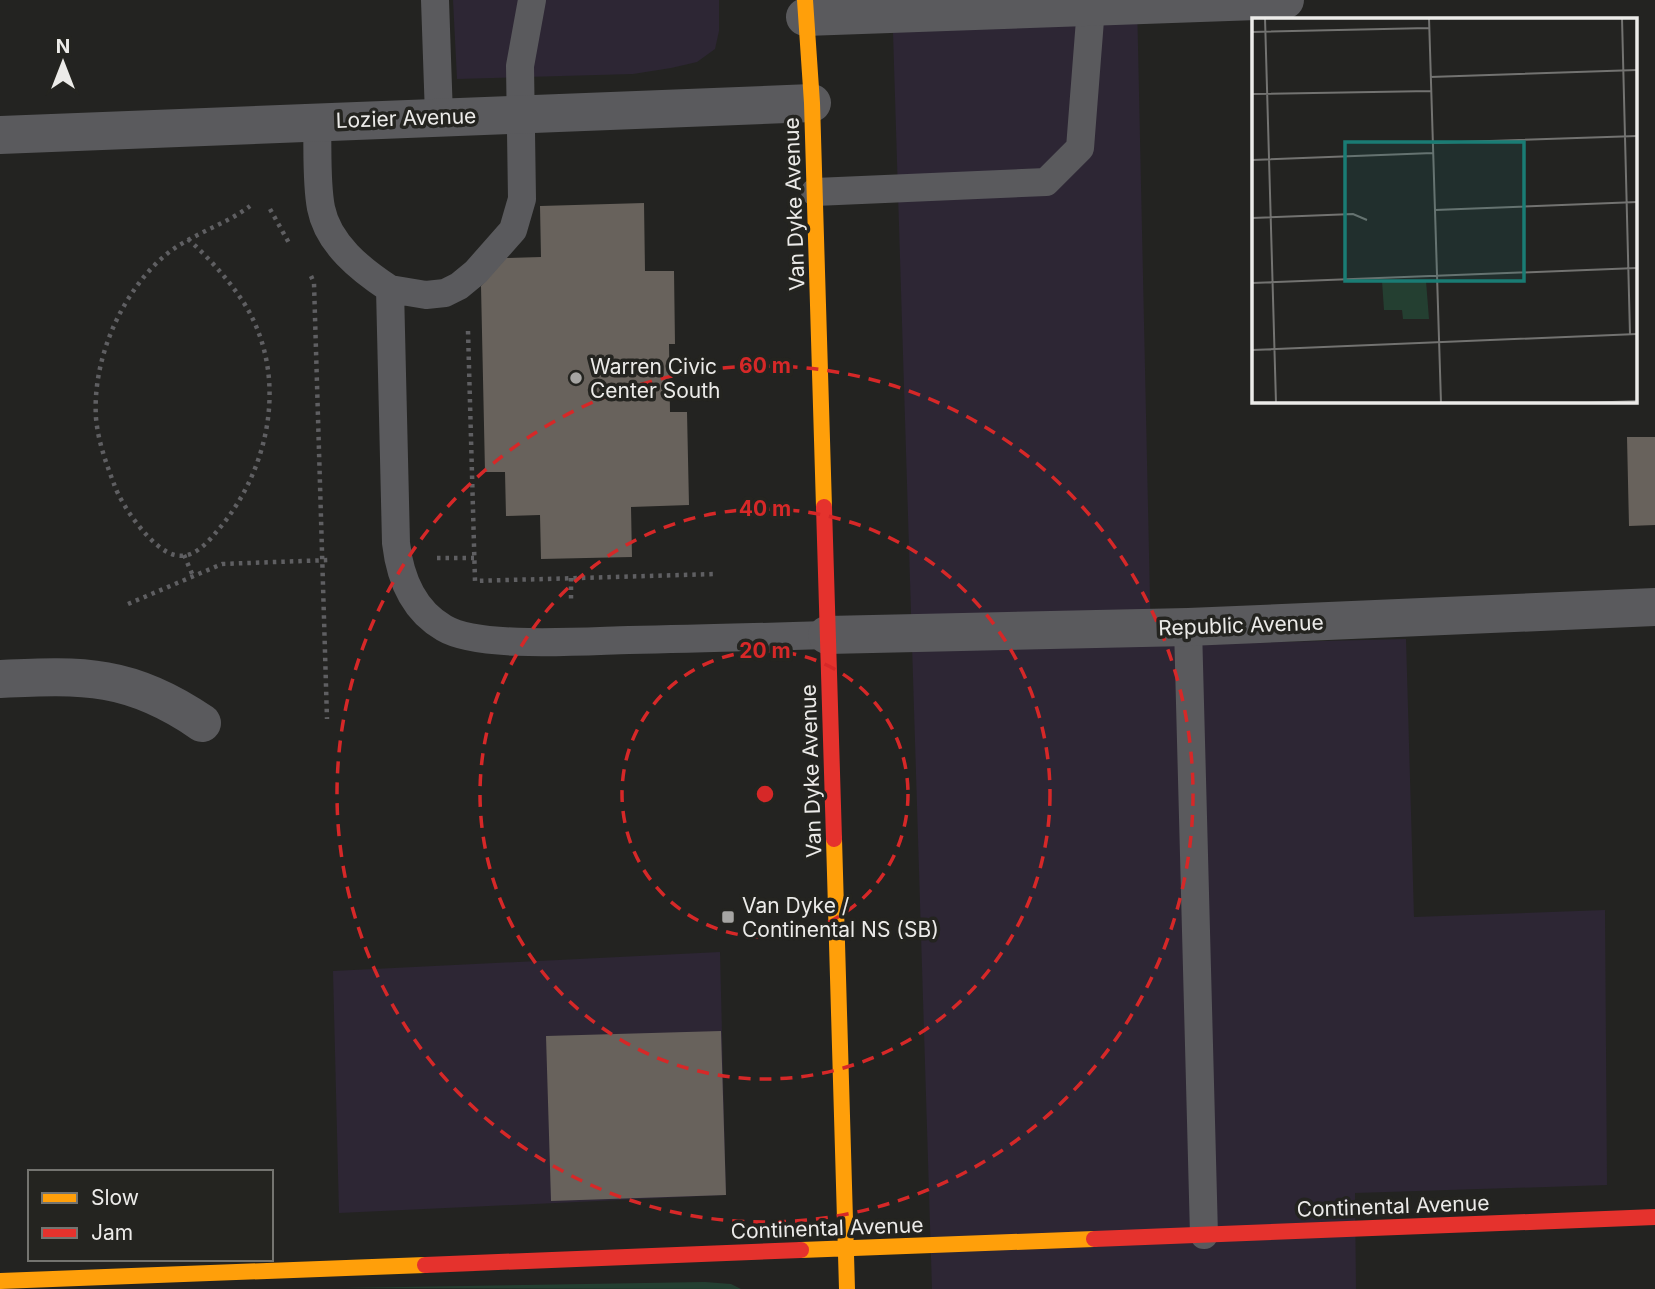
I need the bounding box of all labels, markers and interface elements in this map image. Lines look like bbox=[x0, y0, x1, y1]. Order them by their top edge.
inset map bbox=[1252, 18, 1638, 402]
north arrow bbox=[28, 28, 98, 98]
text: N bbox=[56, 35, 70, 58]
street label: Lozier Avenue bbox=[335, 103, 477, 133]
street label: Van Dyke Avenue bbox=[778, 117, 810, 291]
text: 60 m bbox=[739, 353, 791, 378]
place label: Warren Civic Center South bbox=[590, 354, 720, 403]
marker: Warren Civic Center South bbox=[568, 370, 584, 386]
text: 40 m bbox=[739, 496, 791, 521]
street label: Republic Avenue bbox=[1158, 610, 1324, 640]
text: 20 m bbox=[739, 638, 791, 663]
street label: Van Dyke Avenue bbox=[795, 684, 827, 858]
centre of rings bbox=[753, 782, 777, 806]
place label: Van Dyke / Continental NS (SB) bbox=[742, 893, 939, 942]
marker: Van Dyke / Continental NS (SB) bbox=[720, 909, 736, 925]
legend bbox=[28, 1170, 273, 1261]
text: Slow bbox=[91, 1185, 139, 1210]
street label: Continental Avenue bbox=[1296, 1190, 1490, 1222]
street label: Continental Avenue bbox=[730, 1212, 924, 1244]
text: Jam bbox=[91, 1220, 133, 1245]

